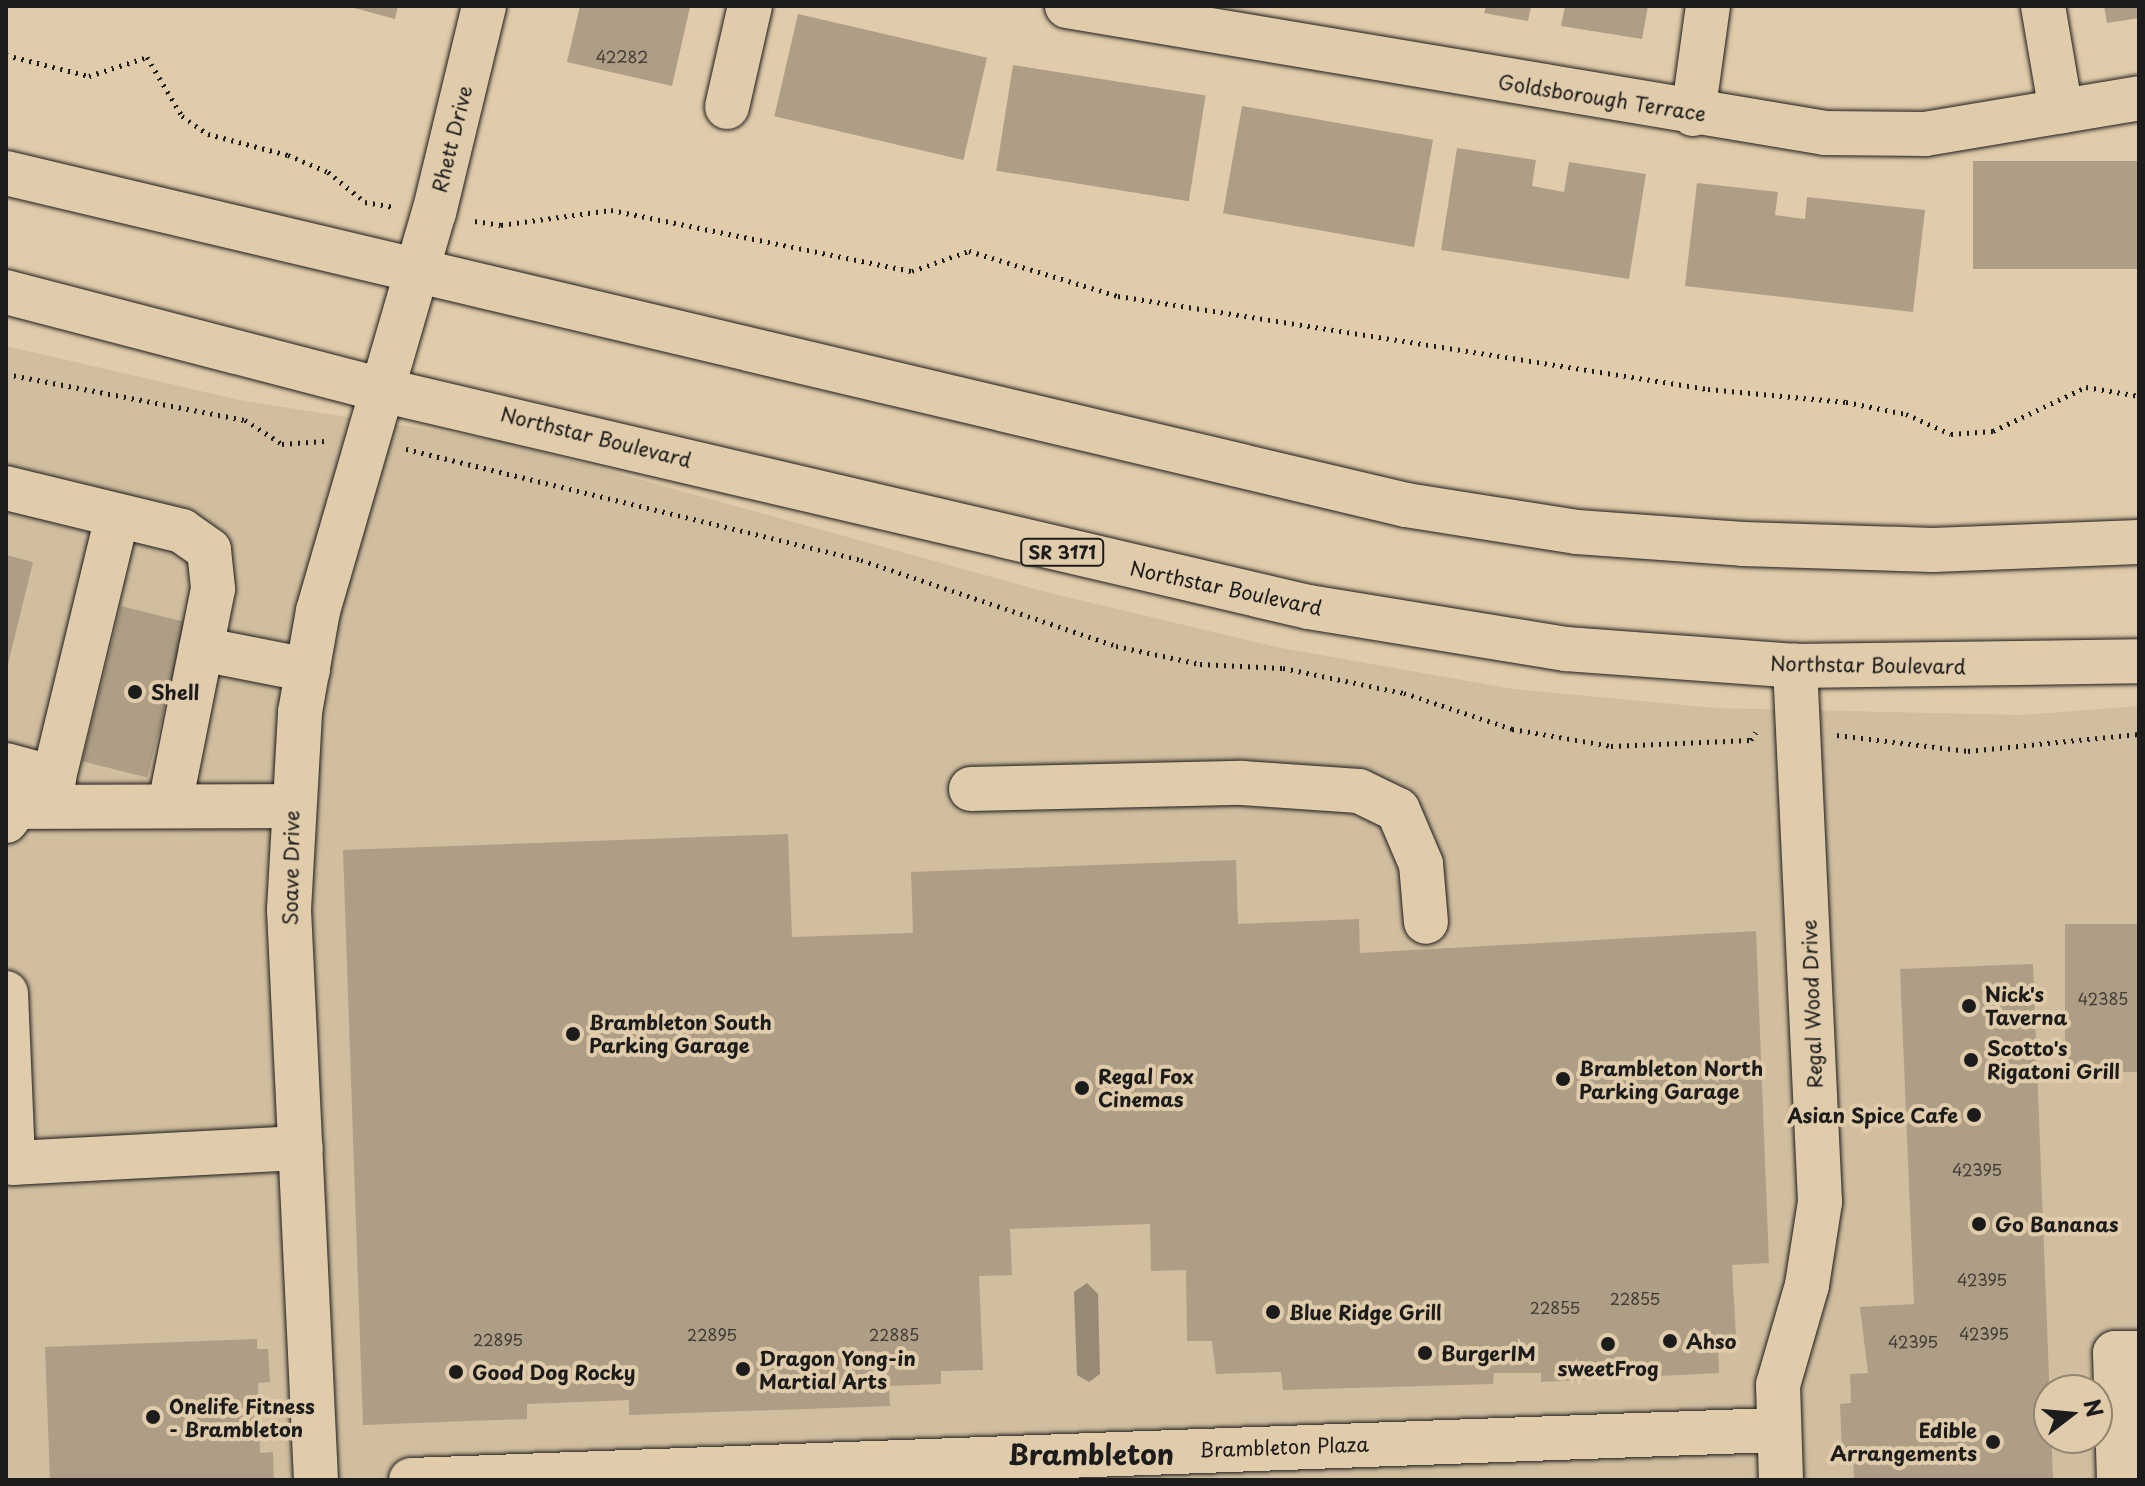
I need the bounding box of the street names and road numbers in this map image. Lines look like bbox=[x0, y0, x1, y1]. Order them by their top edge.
street label: Goldsborough Terrace bbox=[1496, 70, 1708, 126]
street label: Rhett Drive bbox=[427, 83, 477, 195]
street label: Northstar Boulevard bbox=[498, 402, 694, 472]
road number: SR 3171 bbox=[1018, 538, 1106, 566]
street label: Northstar Boulevard bbox=[1127, 556, 1325, 620]
street label: Northstar Boulevard bbox=[1769, 651, 1967, 679]
street label: Soave Drive bbox=[278, 810, 304, 926]
street label: Regal Wood Drive bbox=[1797, 918, 1827, 1090]
street label: Brambleton Plaza bbox=[1199, 1432, 1369, 1462]

